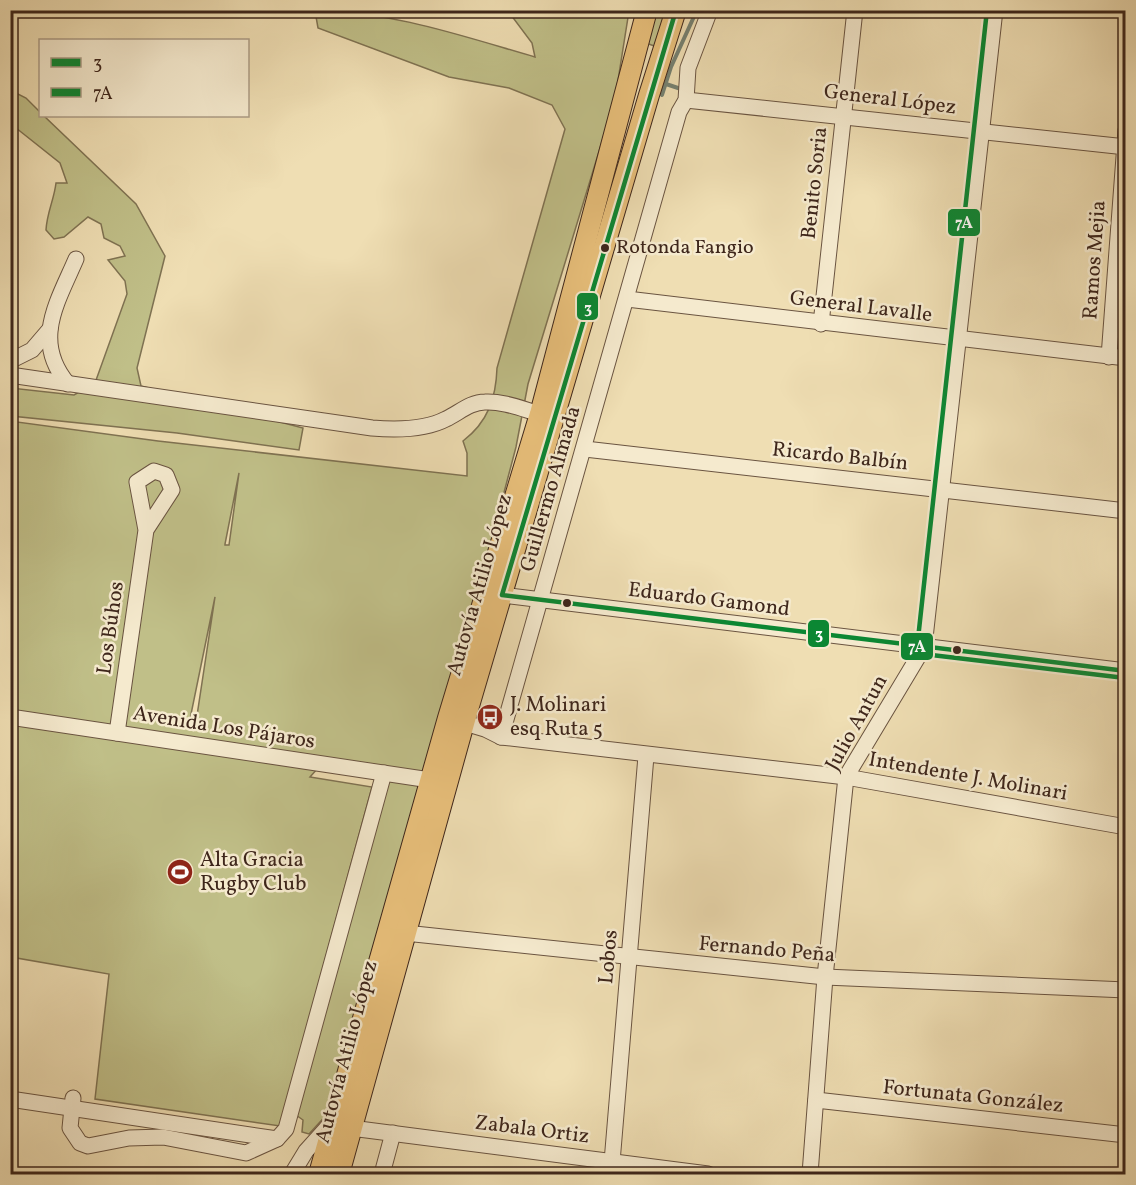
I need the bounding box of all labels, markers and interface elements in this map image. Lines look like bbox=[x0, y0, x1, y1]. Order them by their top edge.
legend bbox=[39, 39, 249, 117]
text: 3 bbox=[93, 52, 102, 77]
street label: General López bbox=[822, 78, 958, 122]
text: 7A bbox=[93, 82, 113, 107]
street label: Benito Soria bbox=[795, 125, 835, 241]
street label: Ramos Mejia bbox=[1076, 199, 1114, 321]
line badge: 7A bbox=[947, 208, 981, 237]
text: 7A bbox=[955, 213, 973, 235]
place label: Rotonda Fangio bbox=[616, 234, 754, 262]
marker: Rotonda Fangio bbox=[599, 242, 611, 254]
street label: General Lavalle bbox=[788, 284, 934, 330]
line badge: 3 bbox=[576, 292, 599, 321]
text: 3 bbox=[584, 298, 592, 320]
street label: Guillermo Almada bbox=[513, 403, 589, 575]
street label: Ricardo Balbín bbox=[770, 435, 910, 479]
street label: Autovía Atilio López bbox=[440, 491, 520, 679]
street label: Eduardo Gamond bbox=[626, 576, 792, 624]
street label: Los Búhos bbox=[90, 580, 132, 676]
unlabelled marker bbox=[561, 597, 573, 609]
line badge: 3 bbox=[807, 619, 830, 648]
text: 3 bbox=[815, 624, 823, 646]
line badge: 7A bbox=[900, 632, 934, 661]
text: 7A bbox=[908, 637, 926, 659]
unlabelled marker bbox=[951, 644, 963, 656]
street label: Julio Antun bbox=[819, 670, 895, 776]
place label: J. Molinari esq Ruta 5 bbox=[510, 691, 606, 744]
street label: Avenida Los Pájaros bbox=[131, 699, 317, 757]
bus stop icon: J. Molinari esq Ruta 5 bbox=[475, 702, 505, 732]
street label: Intendente J. Molinari bbox=[866, 745, 1070, 809]
place label: Alta Gracia Rugby Club bbox=[200, 846, 306, 899]
sports icon: Alta Gracia Rugby Club bbox=[165, 857, 195, 887]
street label: Lobos bbox=[592, 929, 626, 985]
street label: Fernando Peña bbox=[698, 930, 836, 970]
street label: Autovía Atilio López bbox=[309, 957, 385, 1147]
street label: Fortunata González bbox=[881, 1073, 1065, 1121]
street label: Zabala Ortiz bbox=[473, 1109, 591, 1151]

